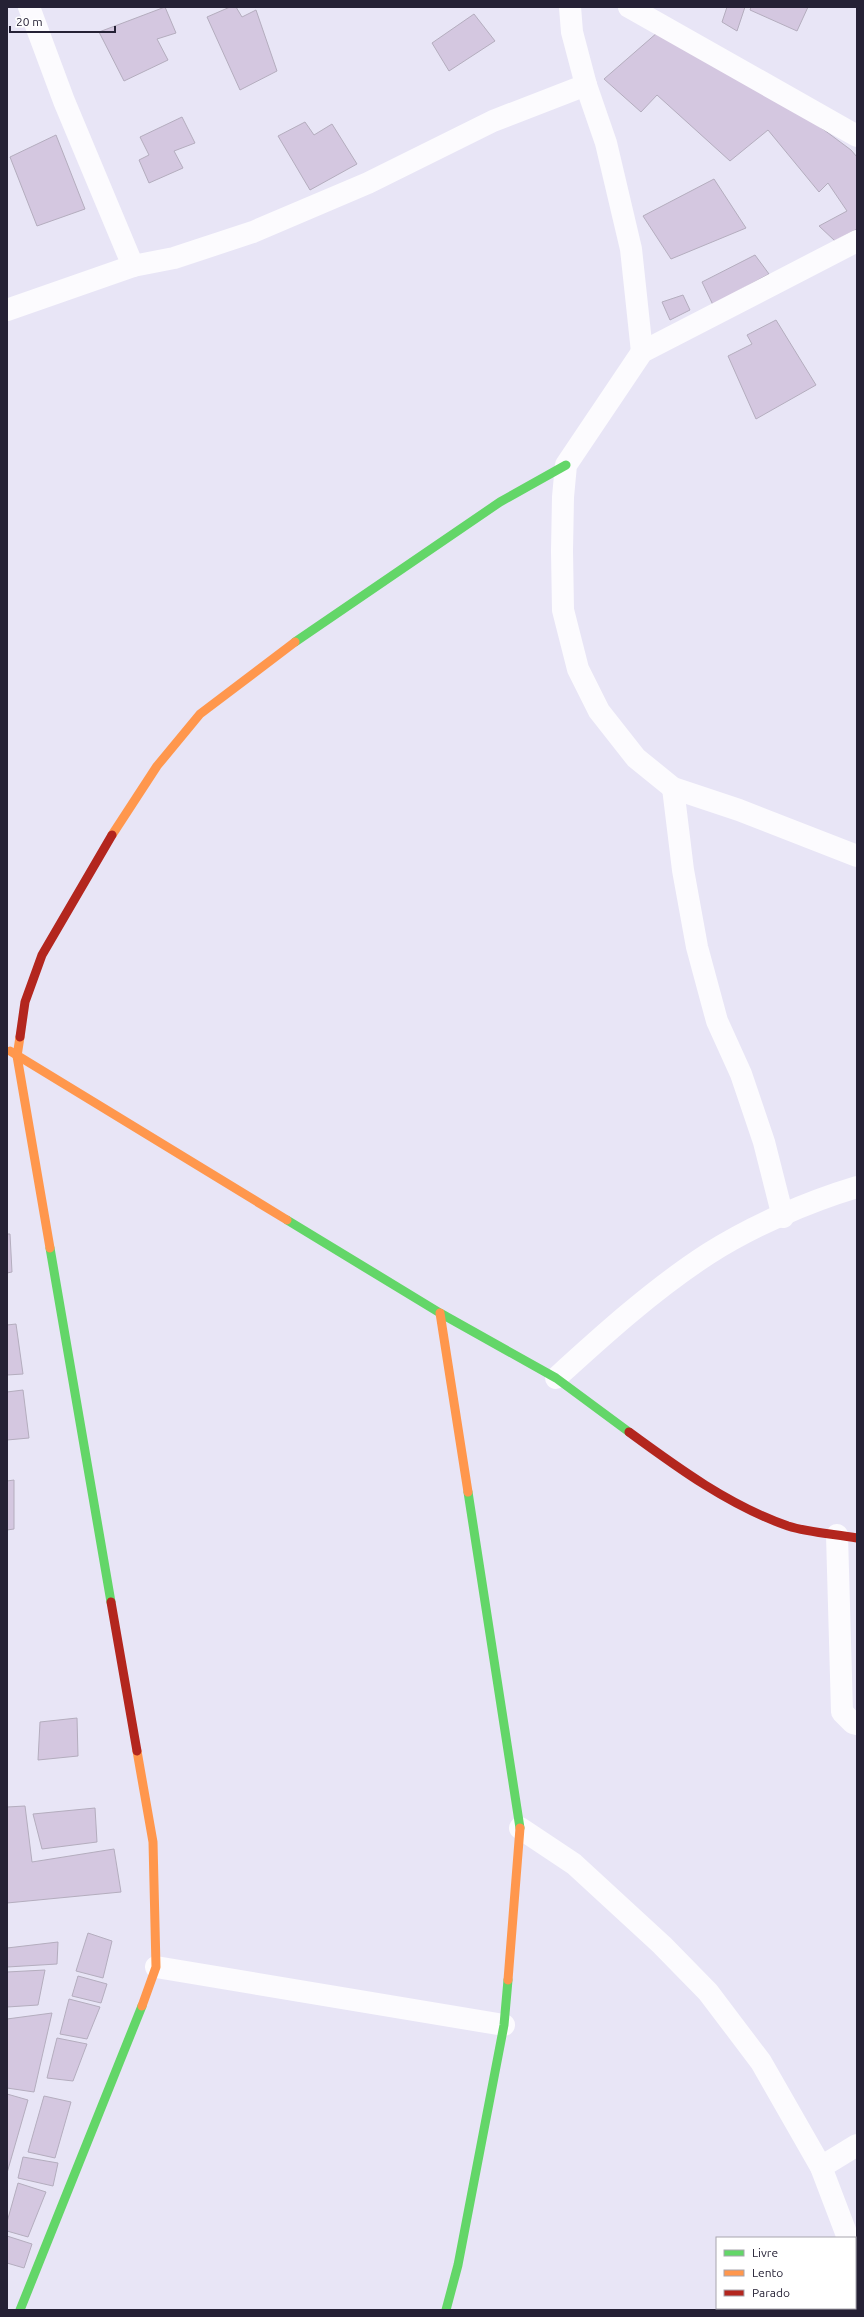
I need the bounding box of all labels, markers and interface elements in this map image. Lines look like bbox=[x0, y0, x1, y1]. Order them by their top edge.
scale bar bbox=[10, 8, 115, 34]
text: 20 m bbox=[16, 15, 43, 28]
legend bbox=[716, 2237, 856, 2309]
text: Livre bbox=[752, 2246, 778, 2259]
text: Lento bbox=[752, 2266, 783, 2279]
text: Parado bbox=[752, 2286, 790, 2299]

